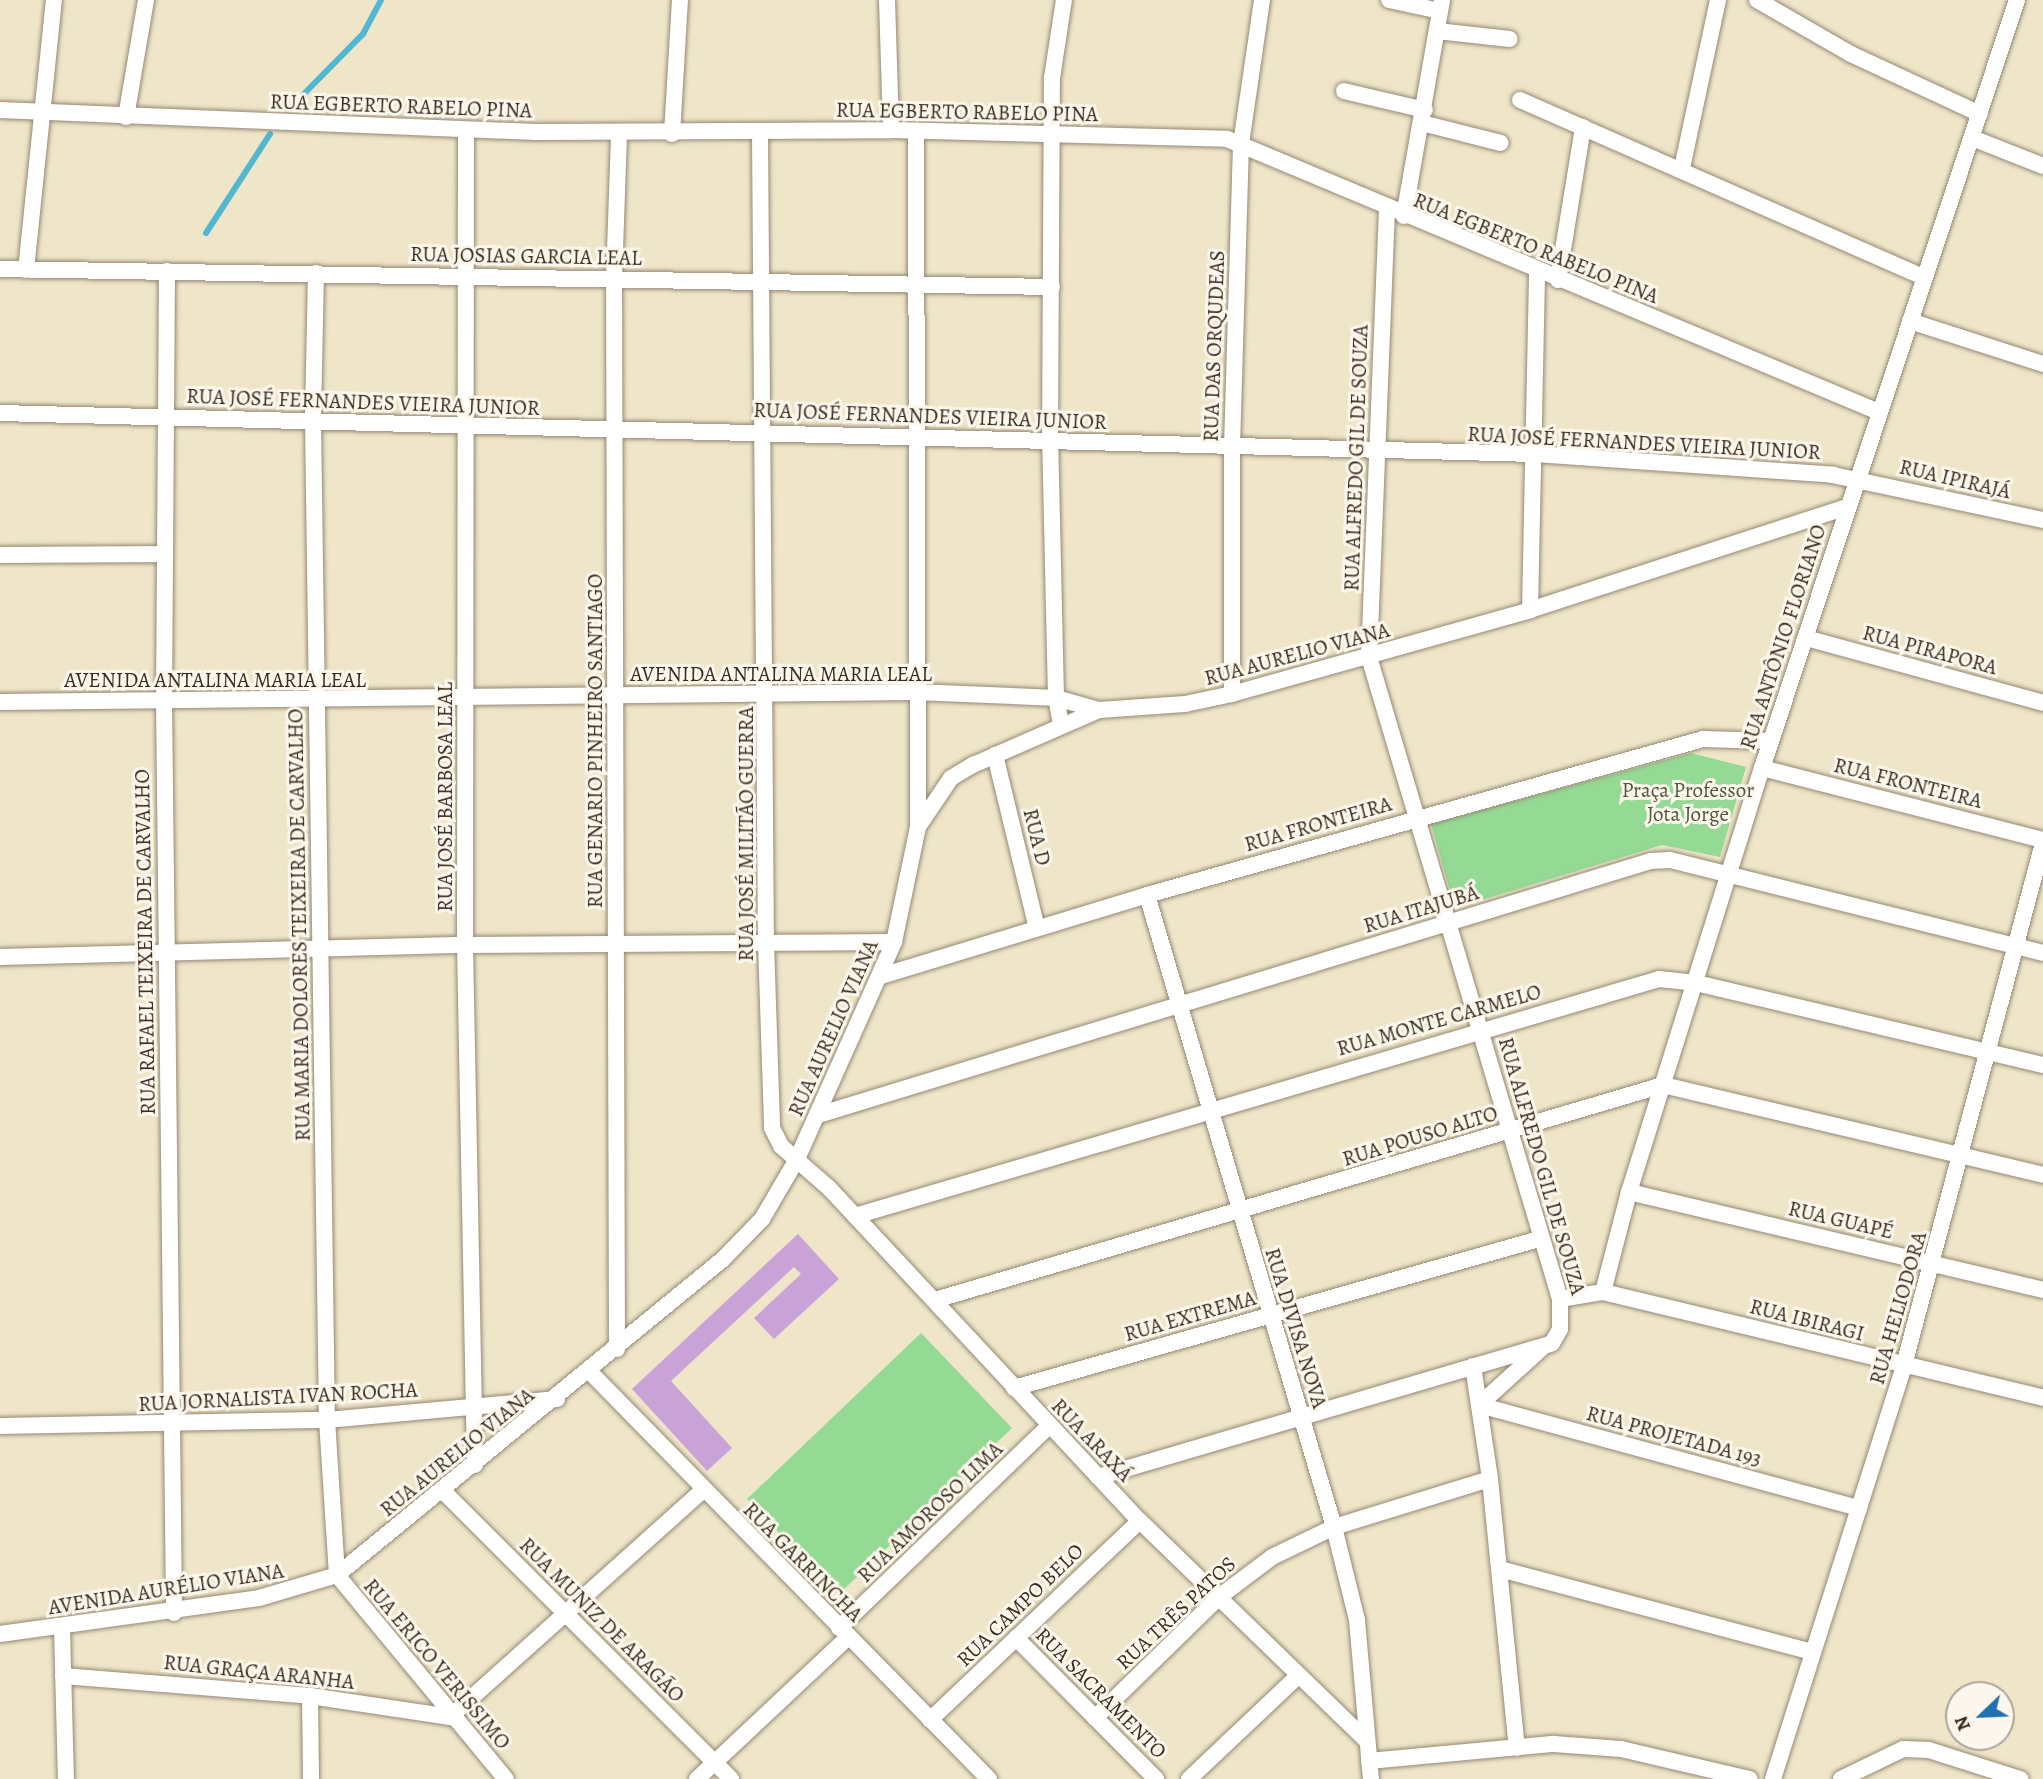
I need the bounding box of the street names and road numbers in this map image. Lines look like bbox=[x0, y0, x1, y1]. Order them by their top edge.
street label: RUA EGBERTO RABELO PINA bbox=[269, 89, 533, 123]
street label: RUA EGBERTO RABELO PINA bbox=[836, 97, 1098, 127]
street label: RUA EGBERTO RABELO PINA bbox=[1410, 187, 1662, 309]
street label: RUA JOSIAS GARCIA LEAL bbox=[410, 241, 642, 271]
street label: RUA DAS ORQUDEAS bbox=[1198, 250, 1230, 442]
street label: RUA ALFREDO GIL DE SOUZA bbox=[1339, 324, 1373, 592]
street label: RUA JOSÉ FERNANDES VIEIRA JUNIOR bbox=[186, 383, 540, 421]
street label: RUA JOSÉ FERNANDES VIEIRA JUNIOR bbox=[753, 397, 1107, 435]
street label: RUA JOSÉ FERNANDES VIEIRA JUNIOR bbox=[1467, 421, 1821, 465]
street label: RUA IPIRAJÁ bbox=[1897, 454, 2013, 504]
street label: RUA ANTÔNIO FLORIANO bbox=[1735, 521, 1831, 753]
street label: RUA GENARIO PINHEIRO SANTIAGO bbox=[582, 574, 608, 908]
street label: RUA AURELIO VIANA bbox=[1202, 617, 1392, 691]
street label: RUA PIRAPORA bbox=[1860, 620, 2000, 680]
street label: AVENIDA ANTALINA MARIA LEAL bbox=[630, 661, 932, 687]
street label: AVENIDA ANTALINA MARIA LEAL bbox=[64, 667, 366, 693]
street label: RUA JOSÉ BARBOSA LEAL bbox=[432, 682, 458, 912]
street label: RUA JOSÉ MILITÃO GUERRA bbox=[733, 706, 759, 962]
street label: RUA MARIA DOLORES TEIXEIRA DE CARVALHO bbox=[283, 708, 315, 1142]
street label: RUA FRONTEIRA bbox=[1831, 752, 1985, 814]
street label: RUA RAFAEL TEIXEIRA DE CARVALHO bbox=[129, 769, 161, 1115]
street label: RUA FRONTEIRA bbox=[1241, 791, 1395, 857]
street label: RUA D bbox=[1018, 806, 1056, 868]
street label: RUA ITAJUBÁ bbox=[1360, 880, 1482, 938]
street label: RUA AURELIO VIANA bbox=[783, 936, 883, 1120]
street label: RUA MONTE CARMELO bbox=[1334, 979, 1544, 1061]
street label: RUA ALFREDO GIL DE SOUZA bbox=[1493, 1034, 1591, 1298]
street label: RUA POUSO ALTO bbox=[1339, 1100, 1501, 1172]
street label: RUA GUAPÉ bbox=[1786, 1196, 1896, 1244]
street label: RUA HELIODORA bbox=[1864, 1229, 1932, 1387]
street label: RUA DIVISA NOVA bbox=[1260, 1245, 1332, 1411]
street label: RUA EXTREMA bbox=[1121, 1285, 1259, 1347]
street label: RUA IBIRAGI bbox=[1747, 1294, 1867, 1346]
street label: RUA JORNALISTA IVAN ROCHA bbox=[138, 1377, 418, 1417]
street label: RUA AURELIO VIANA bbox=[375, 1382, 539, 1522]
street label: RUA ARAXÁ bbox=[1046, 1393, 1138, 1487]
street label: RUA PROJETADA 193 bbox=[1584, 1400, 1764, 1472]
street label: RUA AMOROSO LIMA bbox=[852, 1436, 1008, 1588]
street label: RUA GARRINCHA bbox=[738, 1497, 868, 1627]
street label: RUA MUNIZ DE ARAGÃO bbox=[514, 1532, 690, 1708]
street label: RUA CAMPO BELO bbox=[951, 1538, 1089, 1672]
street label: RUA TRÊS PATOS bbox=[1111, 1551, 1241, 1675]
street label: AVENIDA AURÉLIO VIANA bbox=[47, 1558, 285, 1620]
street label: RUA ERICO VERISSIMO bbox=[358, 1574, 516, 1754]
street label: RUA SACRAMENTO bbox=[1030, 1622, 1172, 1764]
street label: RUA GRAÇA ARANHA bbox=[162, 1649, 356, 1695]

